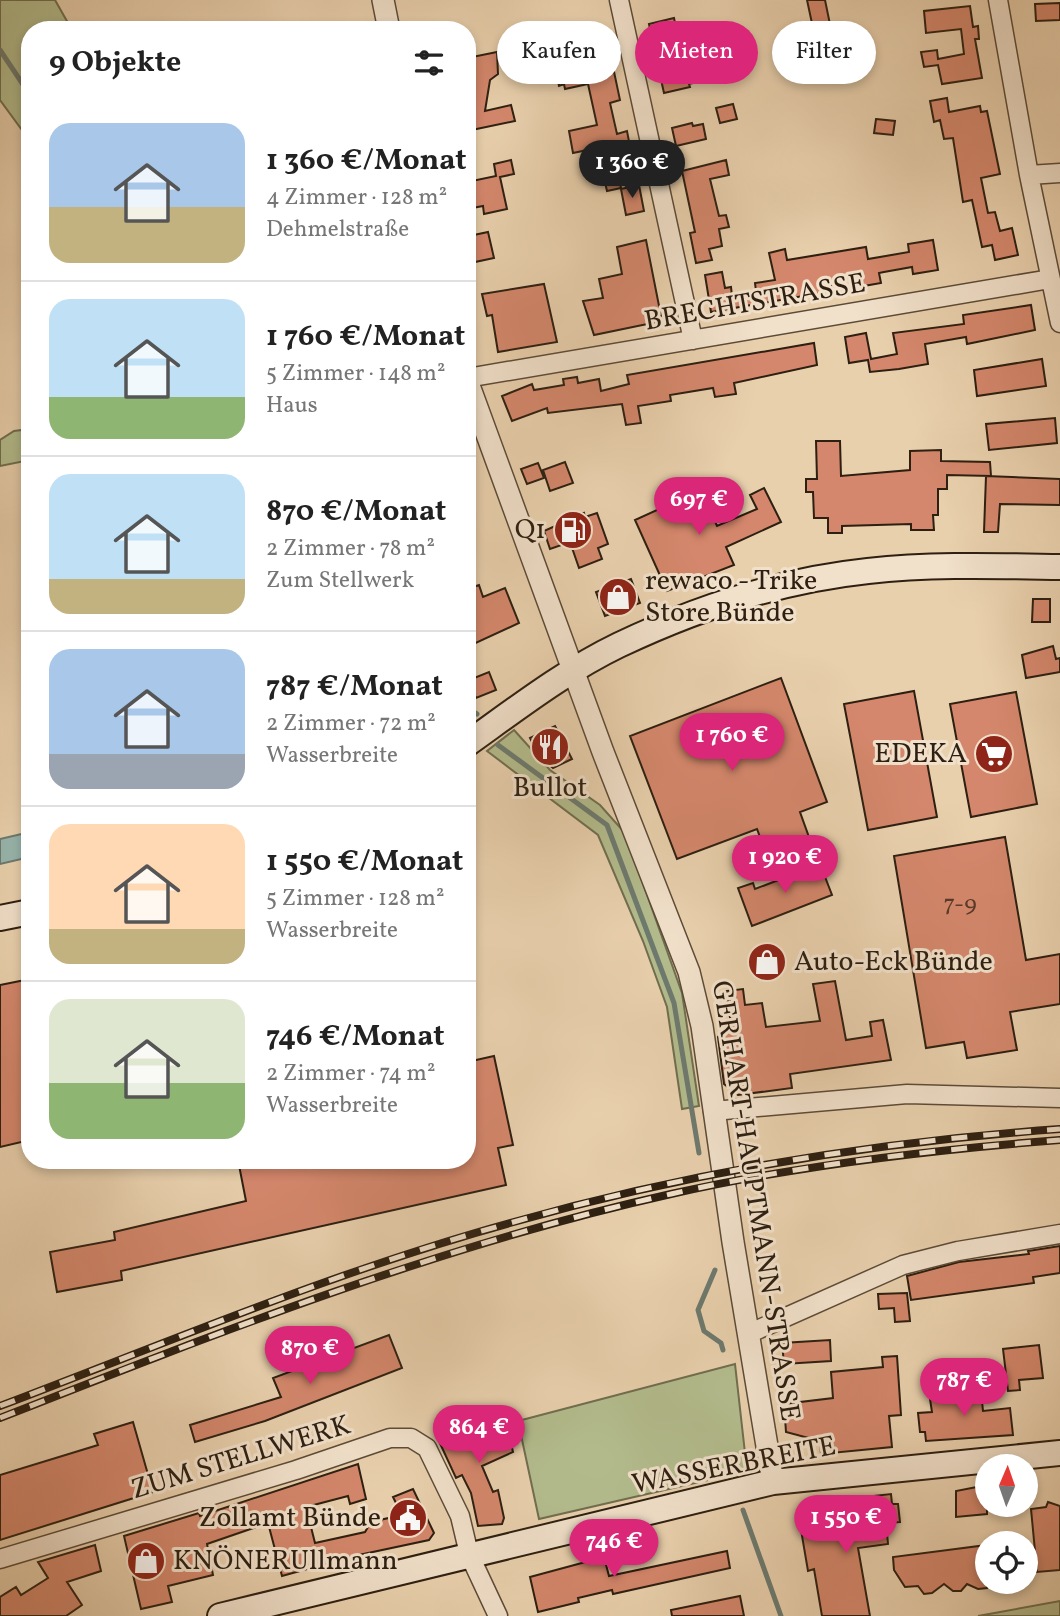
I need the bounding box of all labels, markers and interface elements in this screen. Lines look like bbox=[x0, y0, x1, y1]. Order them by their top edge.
chip: Kaufen bbox=[497, 21, 621, 84]
chip: Mieten bbox=[635, 21, 758, 84]
chip: Filter bbox=[772, 21, 876, 84]
text: 9 Objekte bbox=[49, 42, 181, 84]
icon: filters bbox=[410, 44, 448, 82]
text: 1 360 €/Monat bbox=[266, 140, 466, 182]
pin: 1 360 € bbox=[567, 140, 697, 200]
text: 1 360 € bbox=[595, 147, 669, 179]
icon: home bbox=[105, 151, 189, 235]
text: 4 Zimmer · 128 m² bbox=[266, 182, 447, 214]
text: Dehmelstraße bbox=[266, 214, 409, 246]
street label: BRECHTSTRASSE bbox=[641, 264, 869, 342]
text: 1 760 €/Monat bbox=[266, 316, 465, 358]
icon: home bbox=[105, 327, 189, 411]
text: 5 Zimmer · 148 m² bbox=[266, 358, 445, 390]
text: Haus bbox=[266, 390, 318, 422]
pin: 697 € bbox=[650, 477, 748, 537]
text: 697 € bbox=[670, 484, 728, 516]
text: 870 €/Monat bbox=[266, 491, 446, 533]
icon: home bbox=[105, 502, 189, 586]
fuel station icon: Q1 bbox=[552, 509, 594, 551]
place label: Q1 bbox=[515, 511, 546, 550]
text: 2 Zimmer · 78 m² bbox=[266, 533, 435, 565]
place label: rewaco - Trike Store Bünde bbox=[645, 562, 817, 633]
text: Zum Stellwerk bbox=[266, 565, 414, 597]
shop icon: rewaco - Trike Store Bünde bbox=[597, 576, 639, 618]
text: 787 €/Monat bbox=[266, 666, 443, 708]
icon: home bbox=[105, 677, 189, 761]
text: 2 Zimmer · 72 m² bbox=[266, 708, 436, 740]
pin: 1 760 € bbox=[667, 714, 797, 773]
text: 1 760 € bbox=[696, 720, 768, 752]
restaurant icon: Bullot bbox=[529, 726, 571, 768]
supermarket icon: EDEKA bbox=[973, 733, 1015, 775]
place label: EDEKA bbox=[874, 735, 967, 774]
text: Wasserbreite bbox=[266, 740, 398, 772]
place label: Bullot bbox=[513, 769, 587, 808]
pin: 1 920 € bbox=[720, 836, 850, 895]
text: 1 550 €/Monat bbox=[266, 841, 463, 883]
text: 1 920 € bbox=[748, 842, 822, 874]
icon: home bbox=[105, 852, 189, 936]
text: 5 Zimmer · 128 m² bbox=[266, 883, 444, 915]
house number: 7-9 bbox=[943, 888, 977, 922]
text: Wasserbreite bbox=[266, 915, 398, 947]
shop icon: Auto-Eck Bünde bbox=[746, 941, 788, 983]
place label: Auto-Eck Bünde bbox=[794, 943, 993, 982]
street label: GERHART-HAUPTMANN-STRASSE bbox=[701, 978, 809, 1424]
text: 746 €/Monat bbox=[266, 1016, 445, 1058]
icon: home bbox=[105, 1027, 189, 1111]
text: 2 Zimmer · 74 m² bbox=[266, 1058, 435, 1090]
text: Wasserbreite bbox=[266, 1090, 398, 1122]
pin: 870 € bbox=[261, 1326, 359, 1386]
text: 870 € bbox=[281, 1333, 339, 1365]
pin: 787 € bbox=[915, 1358, 1013, 1418]
text: 787 € bbox=[936, 1365, 992, 1397]
street label: ZUM STELLWERK bbox=[126, 1406, 356, 1510]
pin: 864 € bbox=[430, 1406, 528, 1465]
text: 864 € bbox=[449, 1412, 509, 1444]
street label: WASSERBREITE bbox=[629, 1427, 839, 1505]
north arrow bbox=[975, 1454, 1038, 1517]
map controls bbox=[975, 1454, 1038, 1594]
pin: 1 550 € bbox=[781, 1496, 911, 1555]
public building icon: Zollamt Bünde bbox=[387, 1497, 429, 1539]
place label: Zollamt Bünde bbox=[199, 1499, 381, 1538]
text: 1 550 € bbox=[810, 1502, 882, 1534]
pin: 746 € bbox=[565, 1520, 663, 1579]
text: 746 € bbox=[585, 1526, 643, 1558]
button: locate bbox=[975, 1531, 1038, 1594]
shop icon: KNÖNERUllmann bbox=[125, 1540, 167, 1582]
place label: KNÖNERUllmann bbox=[173, 1542, 398, 1581]

